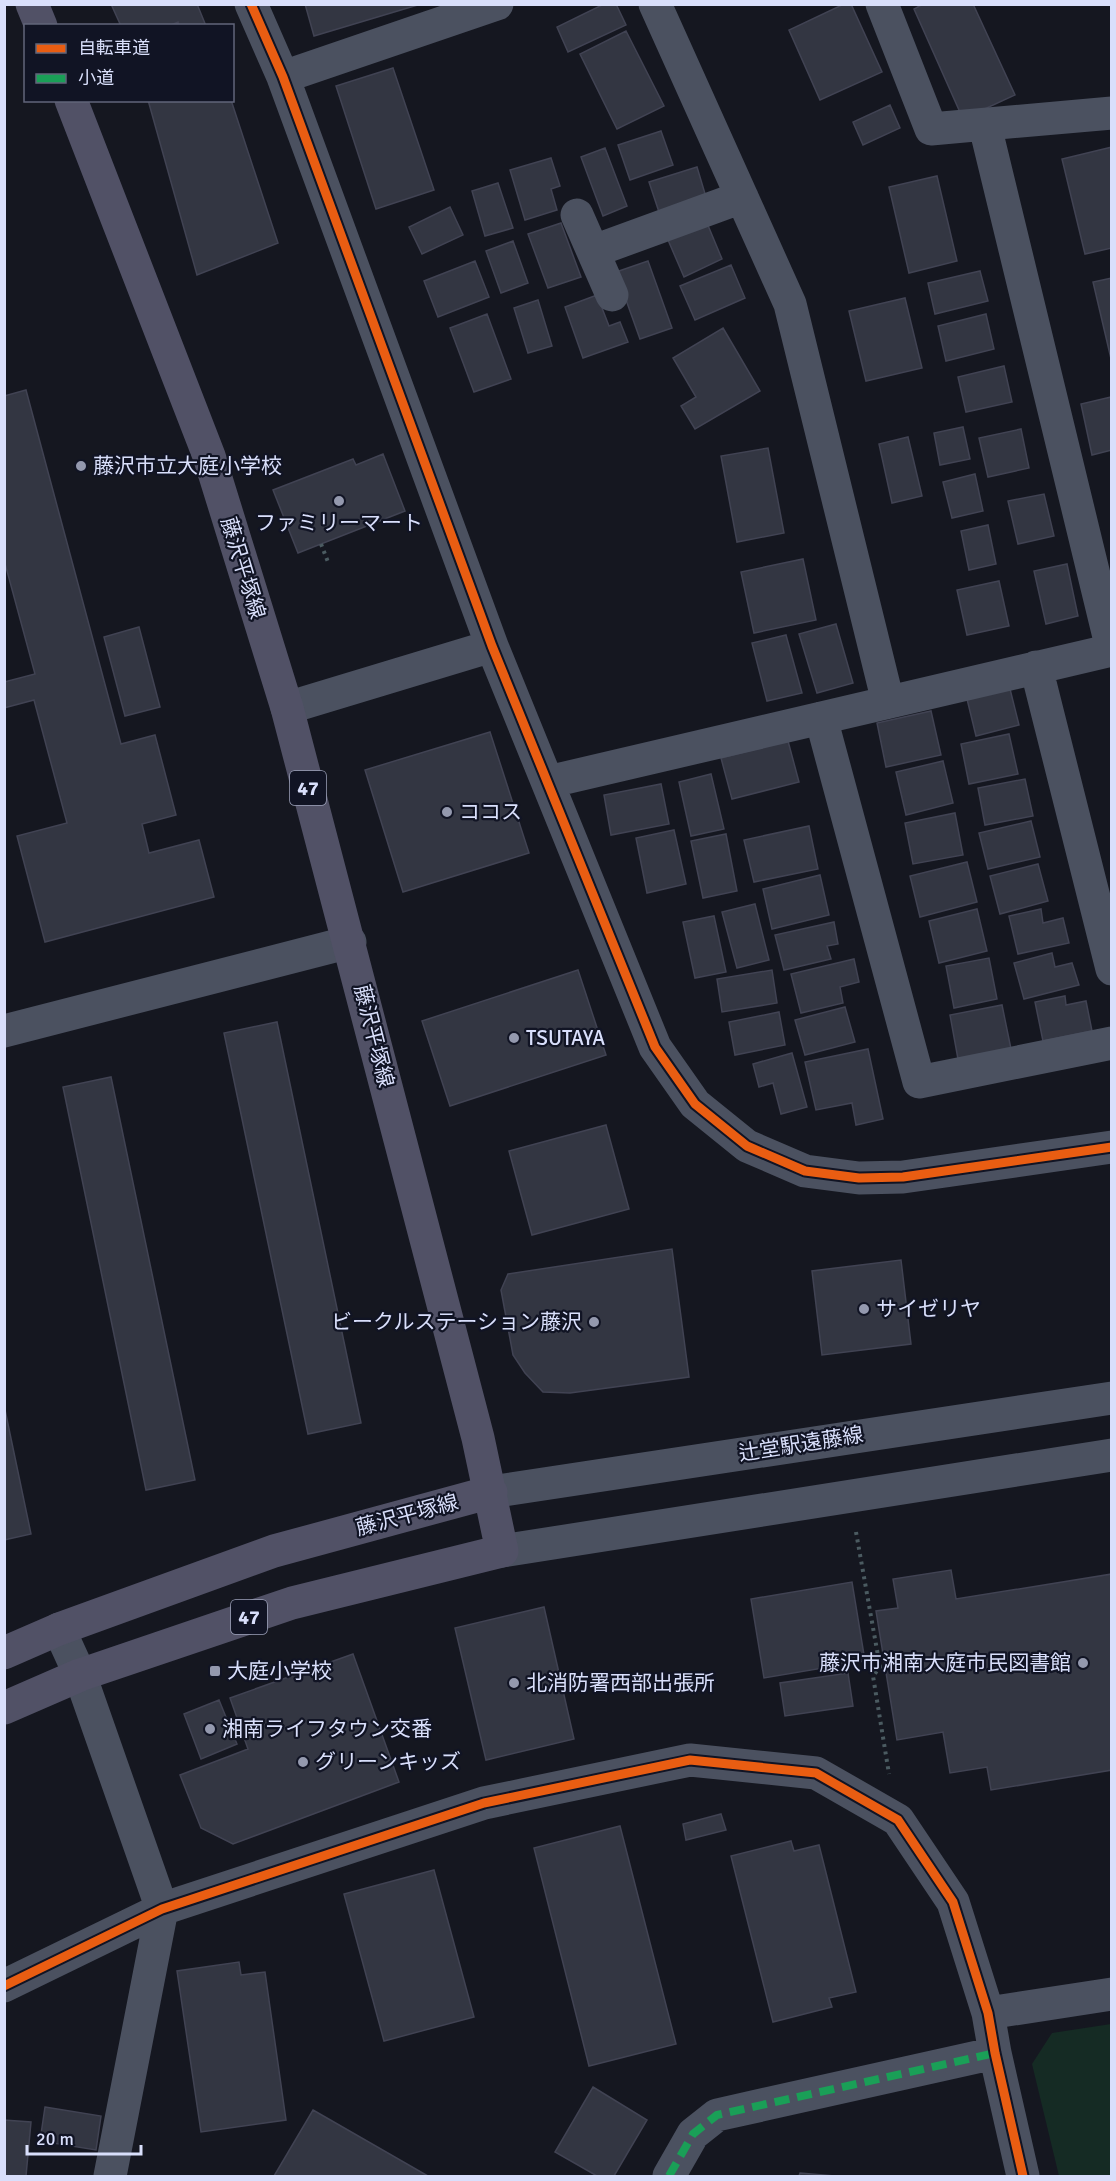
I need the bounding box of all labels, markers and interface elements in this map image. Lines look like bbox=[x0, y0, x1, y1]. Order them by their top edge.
legend bbox=[24, 24, 234, 102]
text: 自転車道 bbox=[78, 37, 150, 59]
text: 小道 bbox=[78, 67, 114, 89]
place label: 藤沢市立大庭小学校 bbox=[93, 453, 282, 479]
marker: 藤沢市立大庭小学校 bbox=[74, 459, 88, 473]
marker: ファミリーマート bbox=[332, 494, 346, 508]
place label: ファミリーマート bbox=[255, 510, 423, 536]
street label: 藤沢平塚線 bbox=[215, 514, 271, 622]
road number: 47 bbox=[290, 771, 326, 805]
place label: ココス bbox=[459, 799, 522, 825]
marker: ココス bbox=[440, 805, 454, 819]
street label: 藤沢平塚線 bbox=[349, 982, 399, 1090]
place label: TSUTAYA bbox=[526, 1025, 605, 1051]
marker: TSUTAYA bbox=[507, 1031, 521, 1045]
place label: サイゼリヤ bbox=[876, 1296, 981, 1322]
marker: サイゼリヤ bbox=[857, 1302, 871, 1316]
place label: ビークルステーション藤沢 bbox=[331, 1309, 582, 1335]
marker: ビークルステーション藤沢 bbox=[587, 1315, 601, 1329]
street label: 辻堂駅遠藤線 bbox=[737, 1421, 865, 1467]
street label: 藤沢平塚線 bbox=[353, 1489, 461, 1541]
road number: 47 bbox=[231, 1600, 267, 1634]
place label: 藤沢市湘南大庭市民図書館 bbox=[819, 1650, 1071, 1676]
marker: 藤沢市湘南大庭市民図書館 bbox=[1076, 1656, 1090, 1670]
place label: 大庭小学校 bbox=[227, 1658, 332, 1684]
marker: 大庭小学校 bbox=[208, 1664, 222, 1678]
place label: 北消防署西部出張所 bbox=[526, 1670, 715, 1696]
marker: 北消防署西部出張所 bbox=[507, 1676, 521, 1690]
place label: 湘南ライフタウン交番 bbox=[222, 1716, 432, 1742]
marker: 湘南ライフタウン交番 bbox=[203, 1722, 217, 1736]
place label: グリーンキッズ bbox=[315, 1749, 461, 1775]
marker: グリーンキッズ bbox=[296, 1755, 310, 1769]
scale bar bbox=[27, 2118, 141, 2156]
text: 20 m bbox=[36, 2128, 74, 2150]

